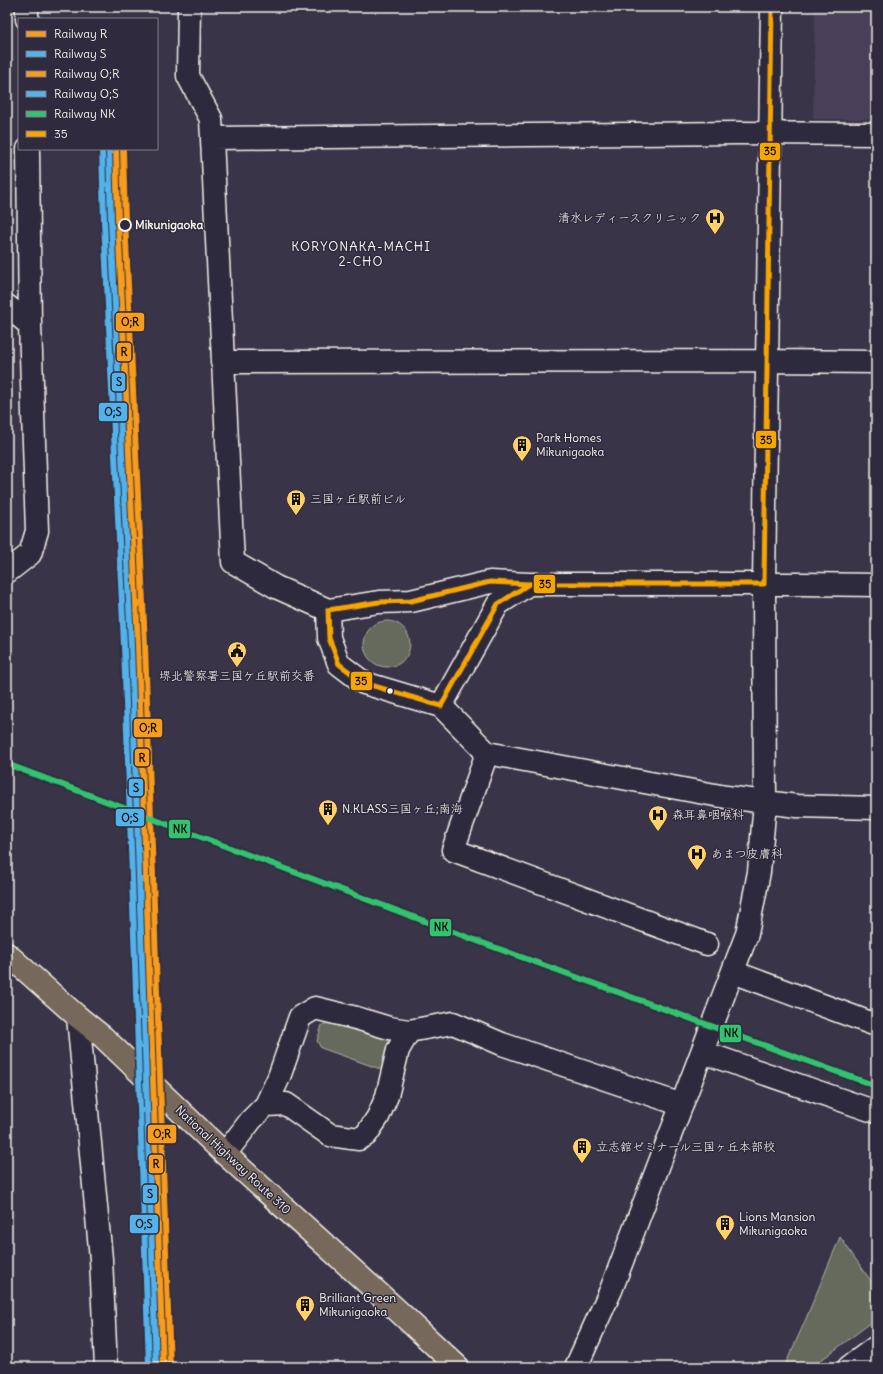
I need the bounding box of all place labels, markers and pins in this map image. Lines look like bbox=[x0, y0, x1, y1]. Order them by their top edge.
hospital icon: 清水レディースクリニック bbox=[704, 207, 726, 235]
place label: 清水レディースクリニック bbox=[558, 210, 701, 225]
place label: Mikunigaoka bbox=[135, 217, 203, 233]
marker: Mikunigaoka bbox=[118, 218, 132, 232]
place label: Park Homes Mikunigaoka bbox=[536, 430, 604, 459]
building icon: Park Homes Mikunigaoka bbox=[511, 434, 533, 462]
building icon: 三国ヶ丘駅前ビル bbox=[285, 488, 307, 516]
place label: 三国ヶ丘駅前ビル bbox=[310, 491, 406, 506]
public building icon: 堺北警察署三国ケ丘駅前交番 bbox=[226, 640, 248, 668]
place label: 堺北警察署三国ケ丘駅前交番 bbox=[159, 668, 315, 683]
unlabelled marker bbox=[385, 686, 395, 696]
building icon: N.KLASS三国ヶ丘;南海 bbox=[317, 798, 339, 826]
place label: N.KLASS三国ヶ丘;南海 bbox=[342, 801, 463, 816]
hospital icon: 森耳鼻咽喉科 bbox=[647, 804, 669, 832]
place label: 森耳鼻咽喉科 bbox=[672, 807, 744, 822]
hospital icon: あまつ皮膚科 bbox=[686, 843, 708, 871]
place label: あまつ皮膚科 bbox=[711, 846, 783, 861]
building icon: 立志舘ゼミナール三国ヶ丘本部校 bbox=[571, 1136, 593, 1164]
place label: 立志舘ゼミナール三国ヶ丘本部校 bbox=[596, 1139, 775, 1154]
place label: Lions Mansion Mikunigaoka bbox=[739, 1209, 816, 1238]
building icon: Lions Mansion Mikunigaoka bbox=[714, 1213, 736, 1241]
place label: Brilliant Green Mikunigaoka bbox=[319, 1290, 396, 1319]
building icon: Brilliant Green Mikunigaoka bbox=[294, 1294, 316, 1322]

